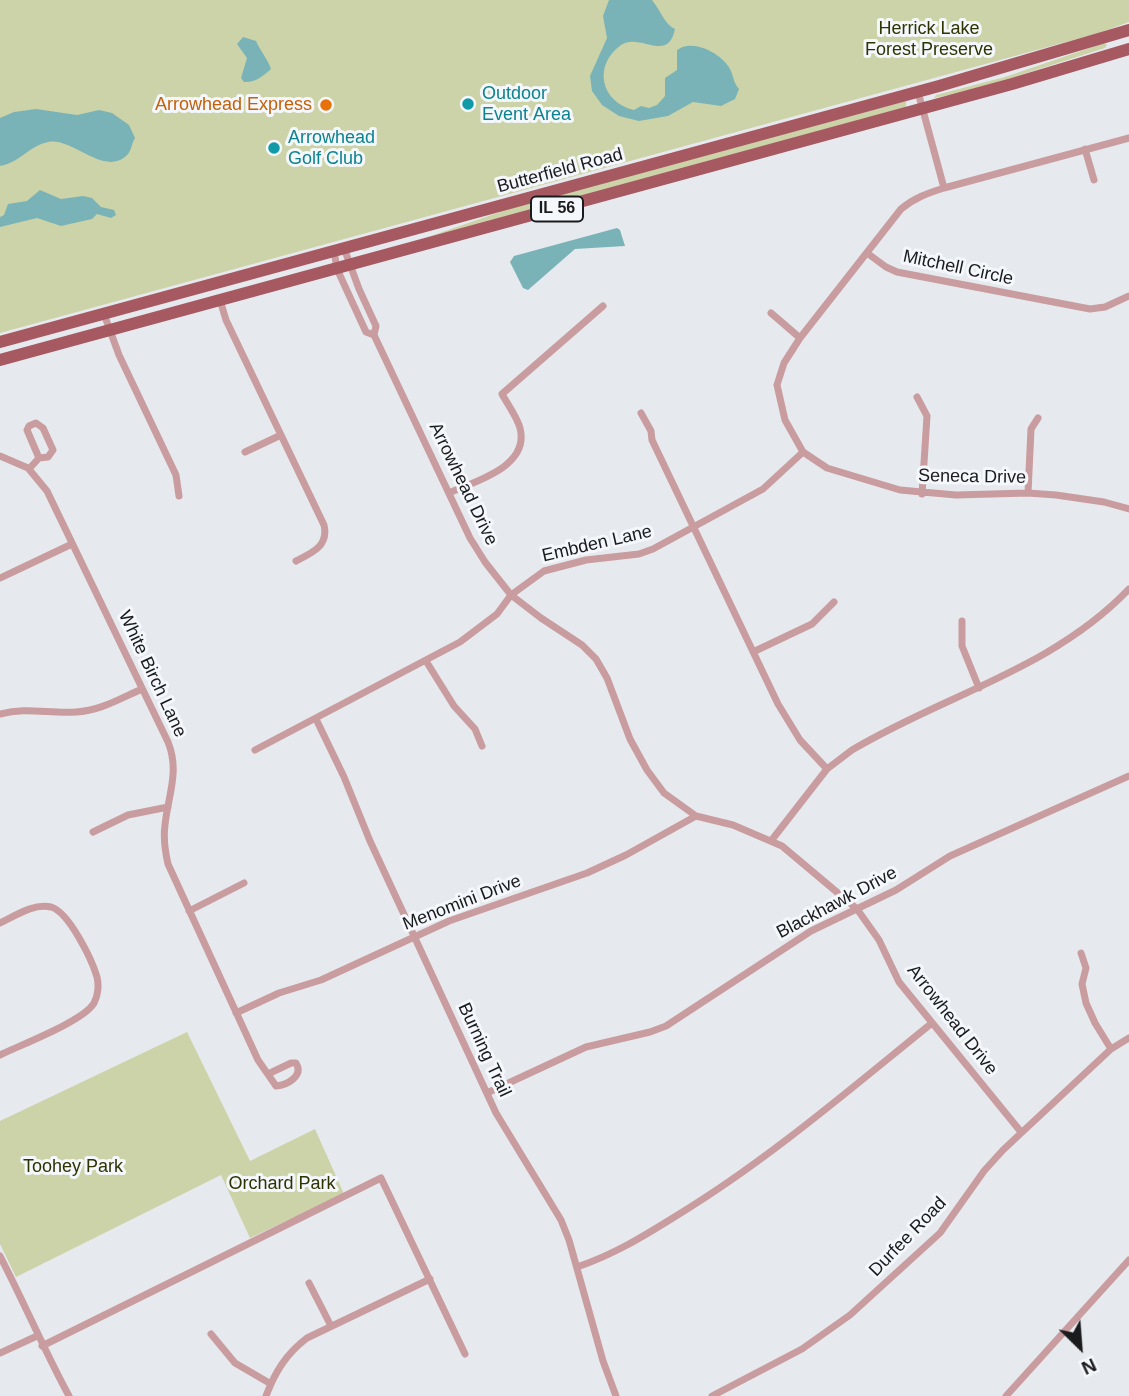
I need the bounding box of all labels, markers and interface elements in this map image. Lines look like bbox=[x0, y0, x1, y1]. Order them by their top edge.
park label: Herrick Lake Forest Preserve bbox=[865, 18, 993, 60]
place label: Outdoor Event Area bbox=[482, 83, 571, 126]
place label: Arrowhead Express bbox=[155, 94, 312, 116]
marker: Outdoor Event Area bbox=[460, 96, 476, 112]
marker: Arrowhead Express bbox=[318, 97, 334, 113]
place label: Arrowhead Golf Club bbox=[288, 127, 375, 170]
marker: Arrowhead Golf Club bbox=[266, 140, 282, 156]
street label: Butterfield Road bbox=[495, 144, 625, 198]
road number: IL 56 bbox=[531, 196, 583, 222]
street label: Mitchell Circle bbox=[901, 246, 1015, 290]
street label: Arrowhead Drive bbox=[424, 419, 502, 549]
street label: Seneca Drive bbox=[918, 465, 1026, 489]
street label: Embden Lane bbox=[540, 521, 654, 567]
street label: White Birch Lane bbox=[113, 607, 191, 741]
street label: Blackhawk Drive bbox=[773, 862, 901, 944]
street label: Menomini Drive bbox=[400, 871, 524, 935]
street label: Arrowhead Drive bbox=[902, 961, 1002, 1079]
street label: Burning Trail bbox=[453, 999, 515, 1101]
park label: Toohey Park bbox=[23, 1156, 123, 1178]
park label: Orchard Park bbox=[228, 1173, 336, 1195]
street label: Durfee Road bbox=[865, 1193, 951, 1281]
north arrow bbox=[1045, 1312, 1115, 1382]
text: N bbox=[1078, 1354, 1100, 1379]

